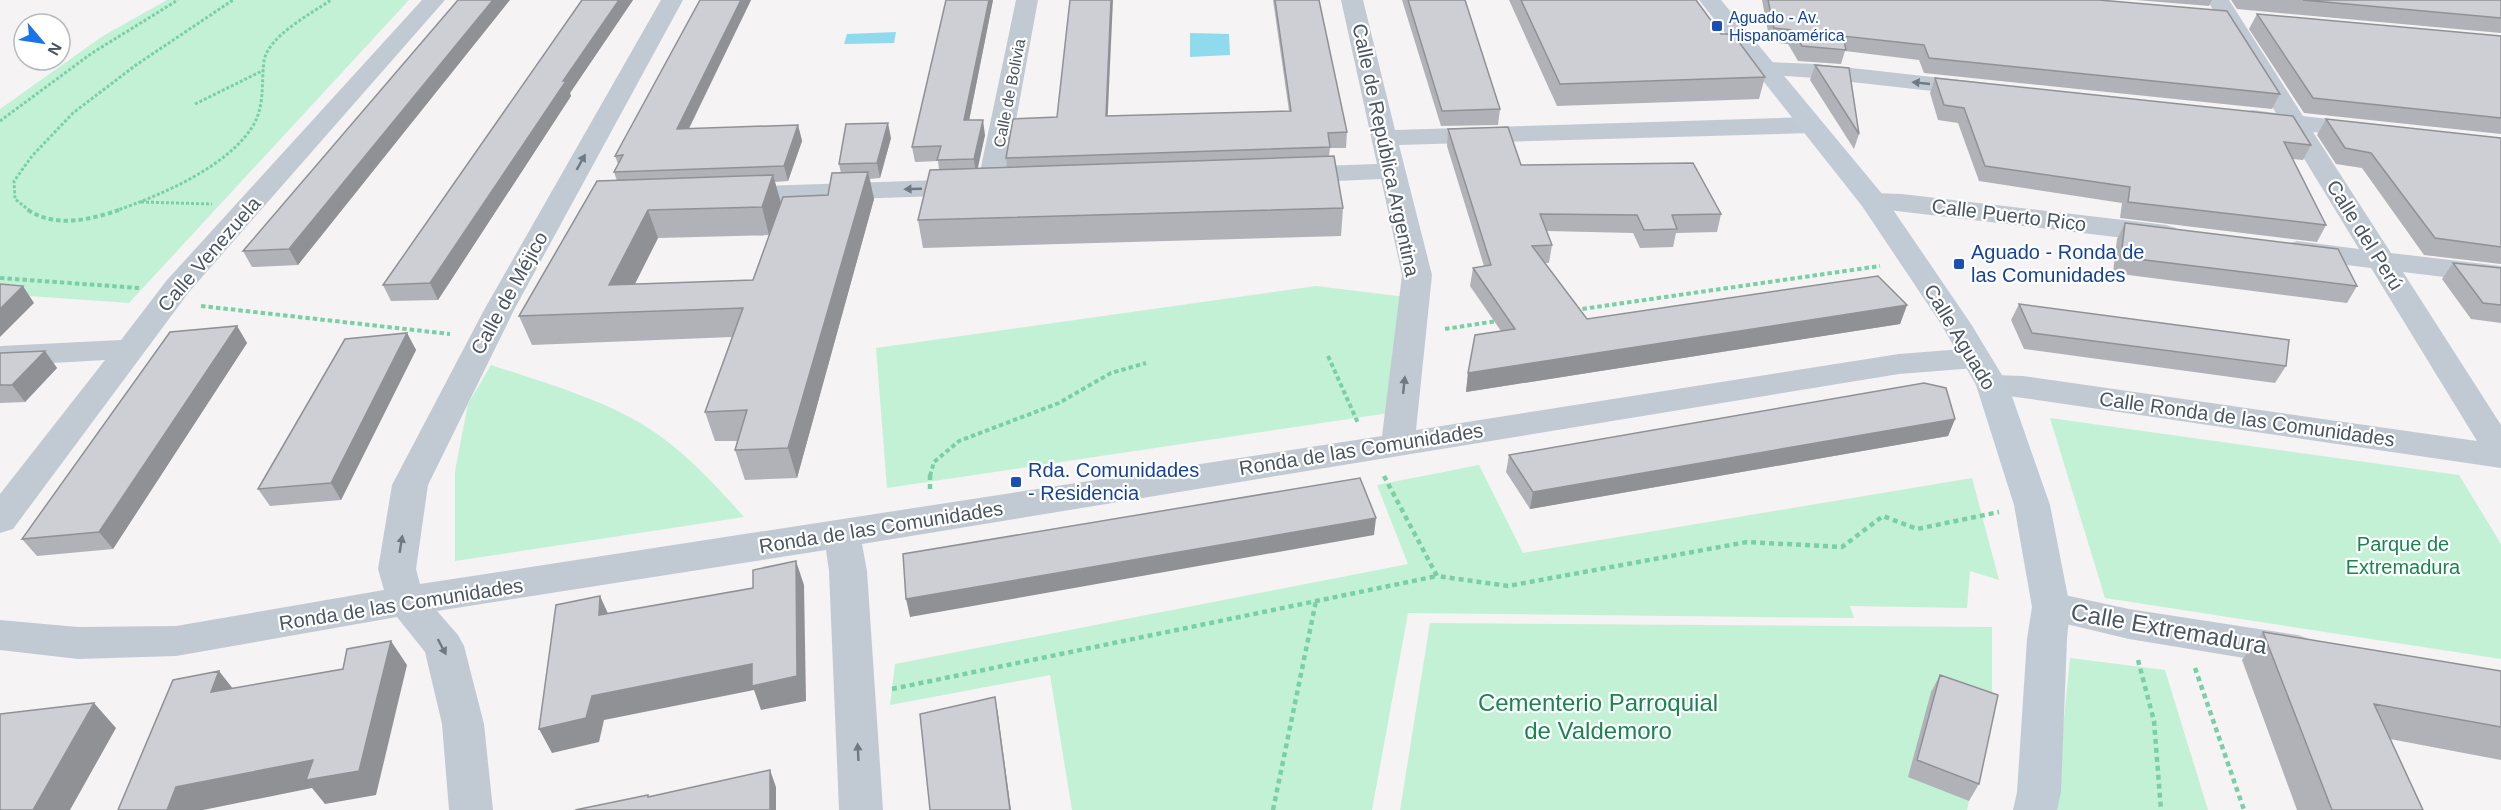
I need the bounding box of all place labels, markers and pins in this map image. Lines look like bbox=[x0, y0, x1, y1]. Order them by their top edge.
place label: Aguado - Av. Hispanoamérica bbox=[1729, 9, 1845, 44]
marker: Aguado - Av. Hispanoamérica bbox=[1710, 19, 1724, 33]
place label: Aguado - Ronda de las Comunidades bbox=[1971, 241, 2144, 286]
marker: Aguado - Ronda de las Comunidades bbox=[1952, 257, 1966, 271]
place label: Rda. Comunidades - Residencia bbox=[1028, 459, 1199, 504]
marker: Rda. Comunidades - Residencia bbox=[1009, 475, 1023, 489]

